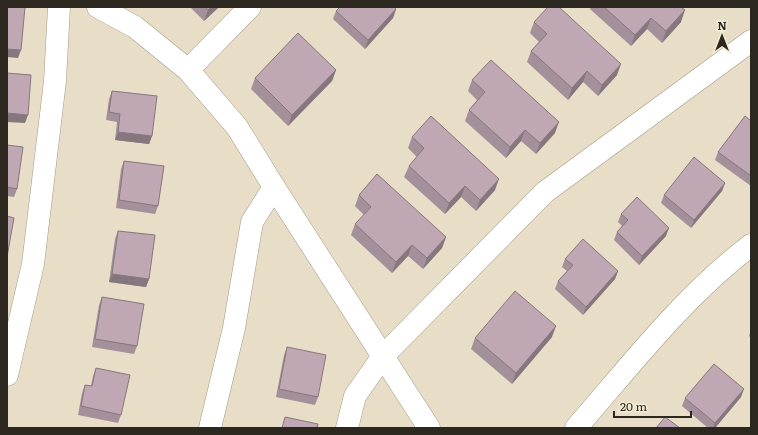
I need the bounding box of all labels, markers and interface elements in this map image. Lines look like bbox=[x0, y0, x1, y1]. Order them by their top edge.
north arrow bbox=[702, 16, 742, 56]
text: N bbox=[717, 17, 727, 33]
scale bar bbox=[614, 393, 691, 419]
text: 20 m bbox=[620, 397, 647, 415]

